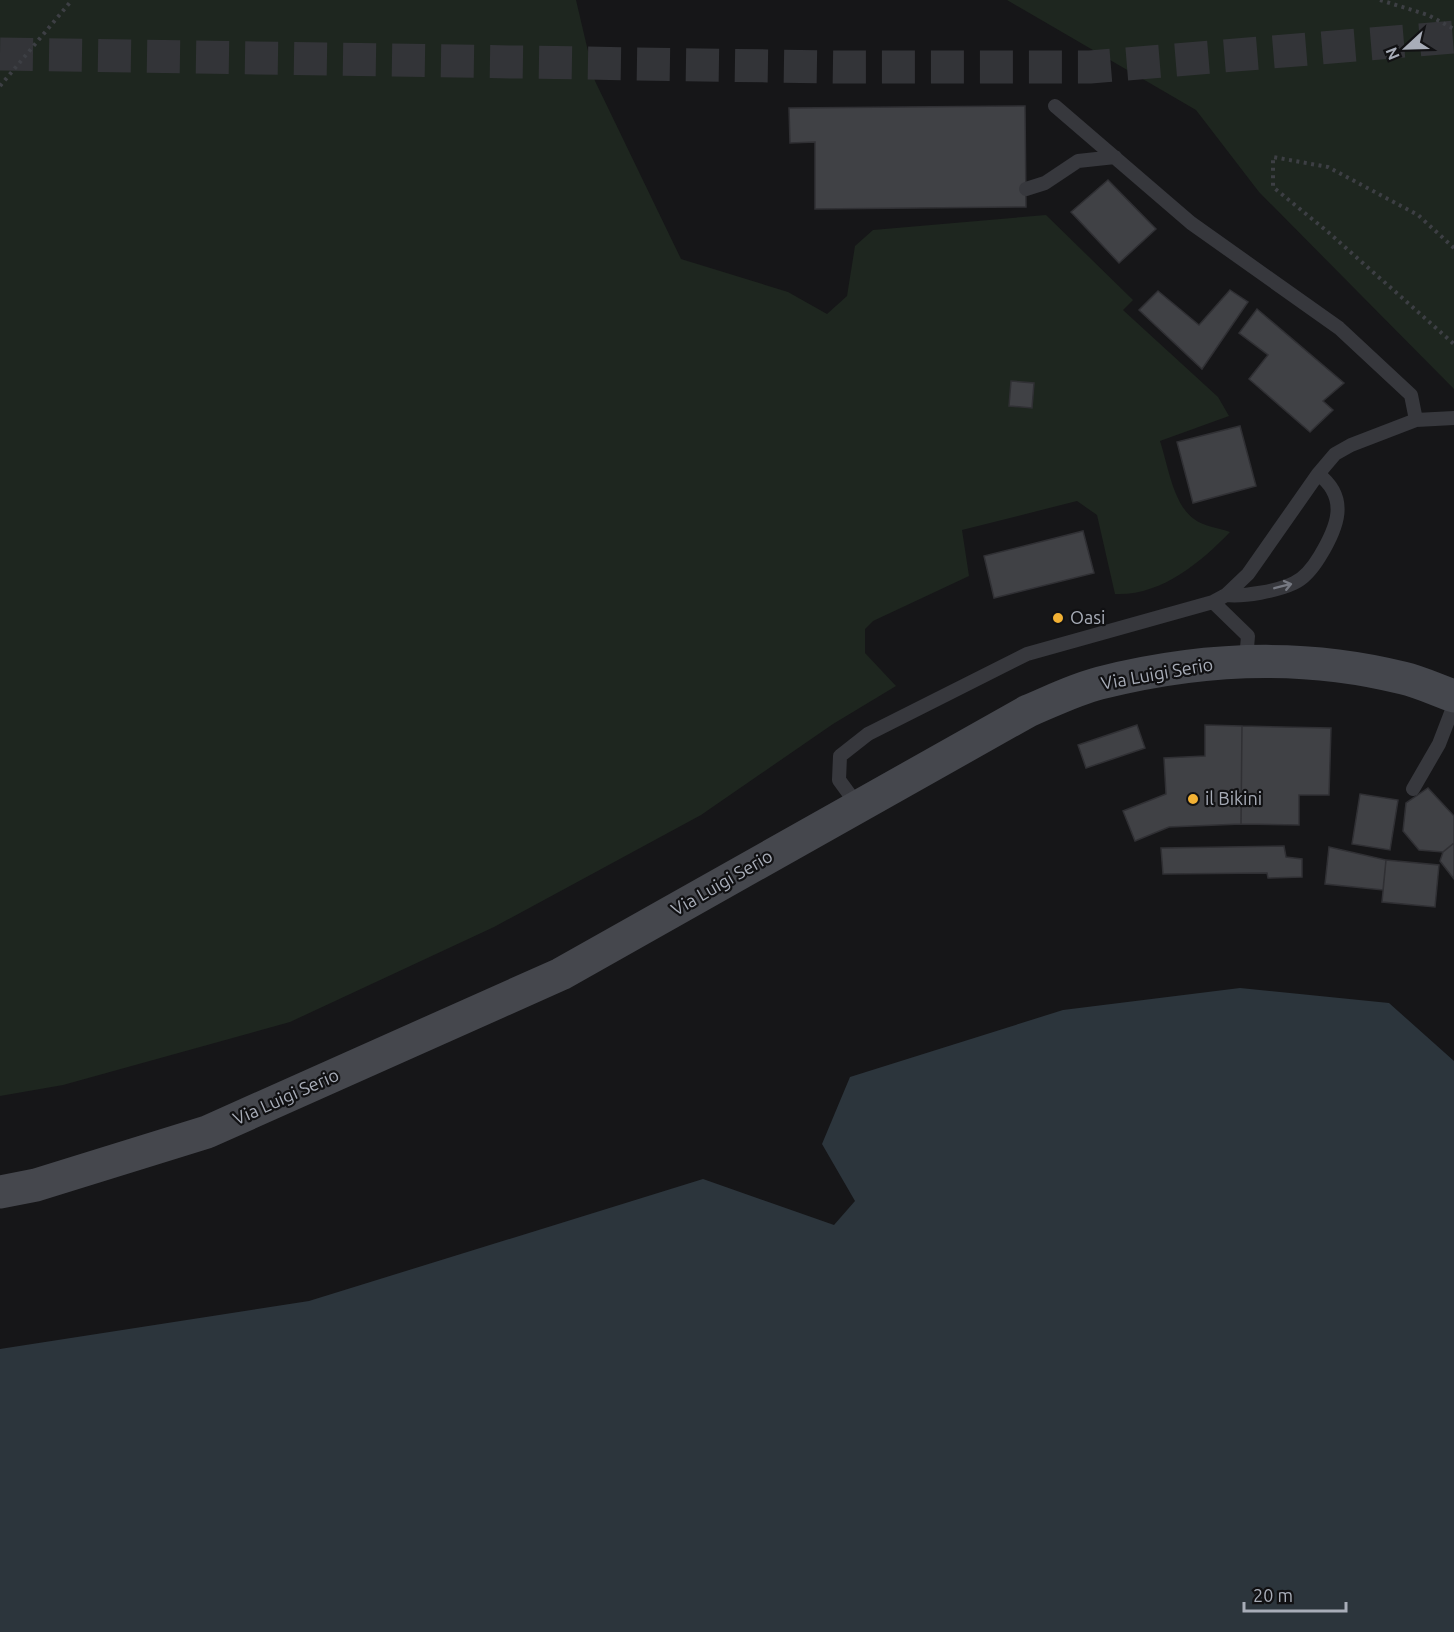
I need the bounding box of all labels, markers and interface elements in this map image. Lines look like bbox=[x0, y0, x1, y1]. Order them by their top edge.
north arrow bbox=[1376, 18, 1436, 78]
text: N bbox=[1382, 45, 1403, 63]
one-way arrow bbox=[1273, 580, 1292, 591]
place label: Oasi bbox=[1070, 607, 1105, 627]
marker: Oasi bbox=[1051, 611, 1065, 625]
street label: Via Luigi Serio bbox=[1099, 653, 1214, 693]
place label: il Bikini bbox=[1205, 788, 1262, 808]
marker: il Bikini bbox=[1186, 792, 1200, 806]
street label: Via Luigi Serio bbox=[667, 845, 776, 919]
street label: Via Luigi Serio bbox=[230, 1064, 342, 1128]
scale bar bbox=[1244, 1575, 1346, 1613]
text: 20 m bbox=[1253, 1585, 1293, 1605]

